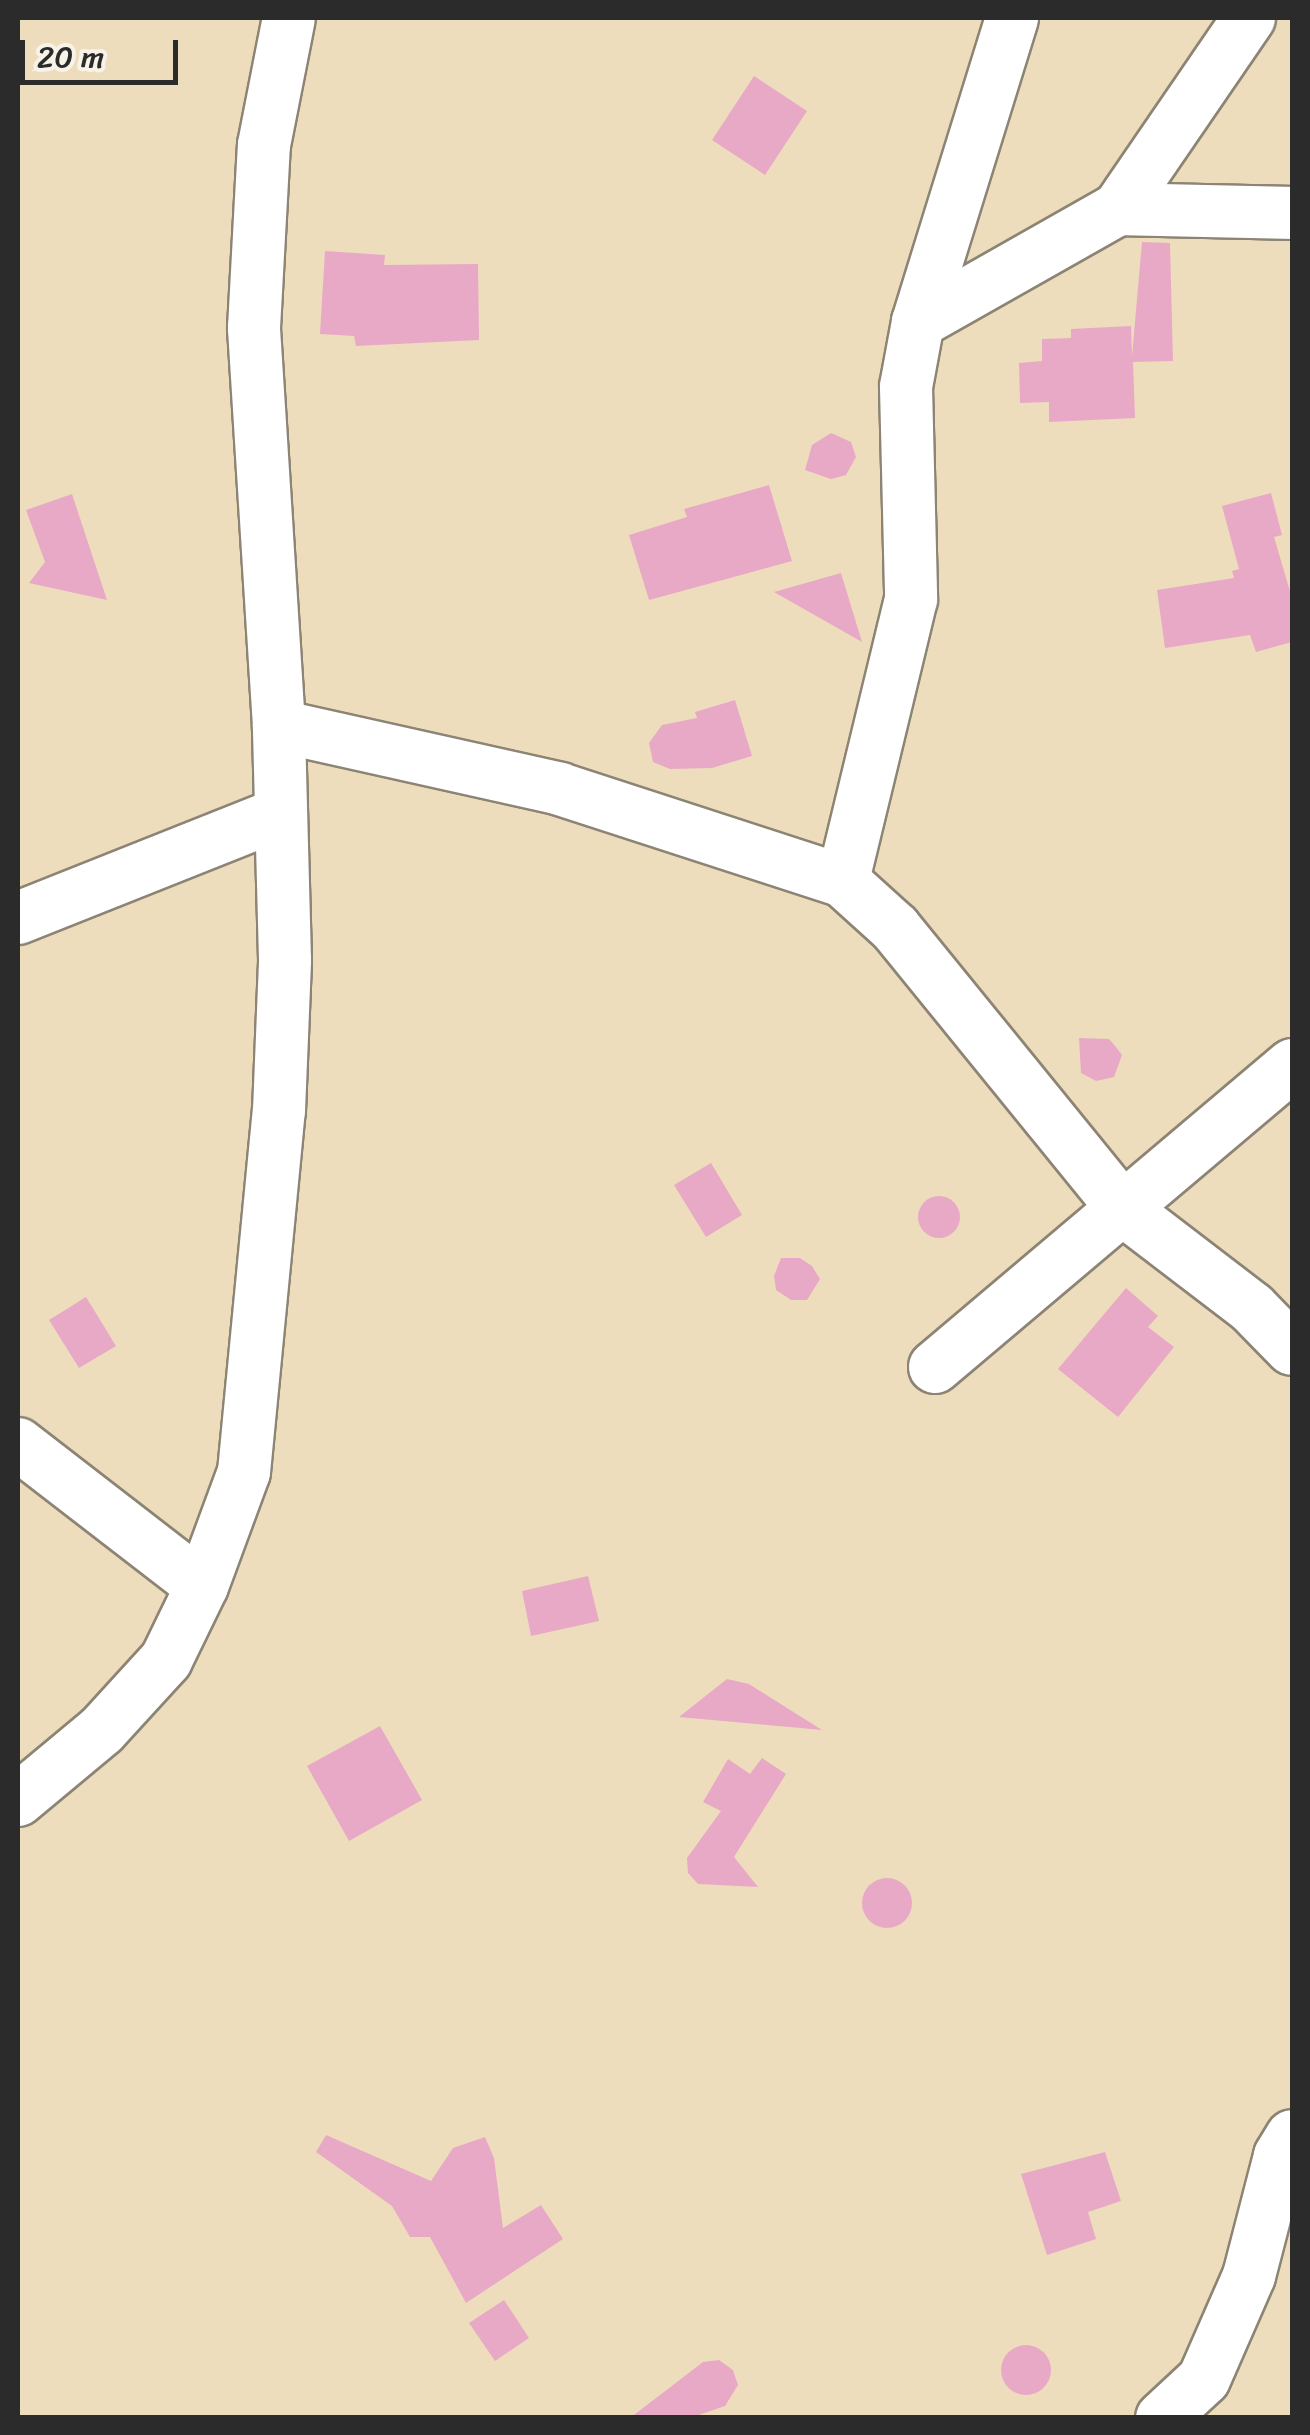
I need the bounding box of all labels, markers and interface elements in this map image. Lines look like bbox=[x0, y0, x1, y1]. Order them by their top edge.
scale bar bbox=[25, 20, 182, 82]
text: 20 m bbox=[37, 30, 104, 84]

